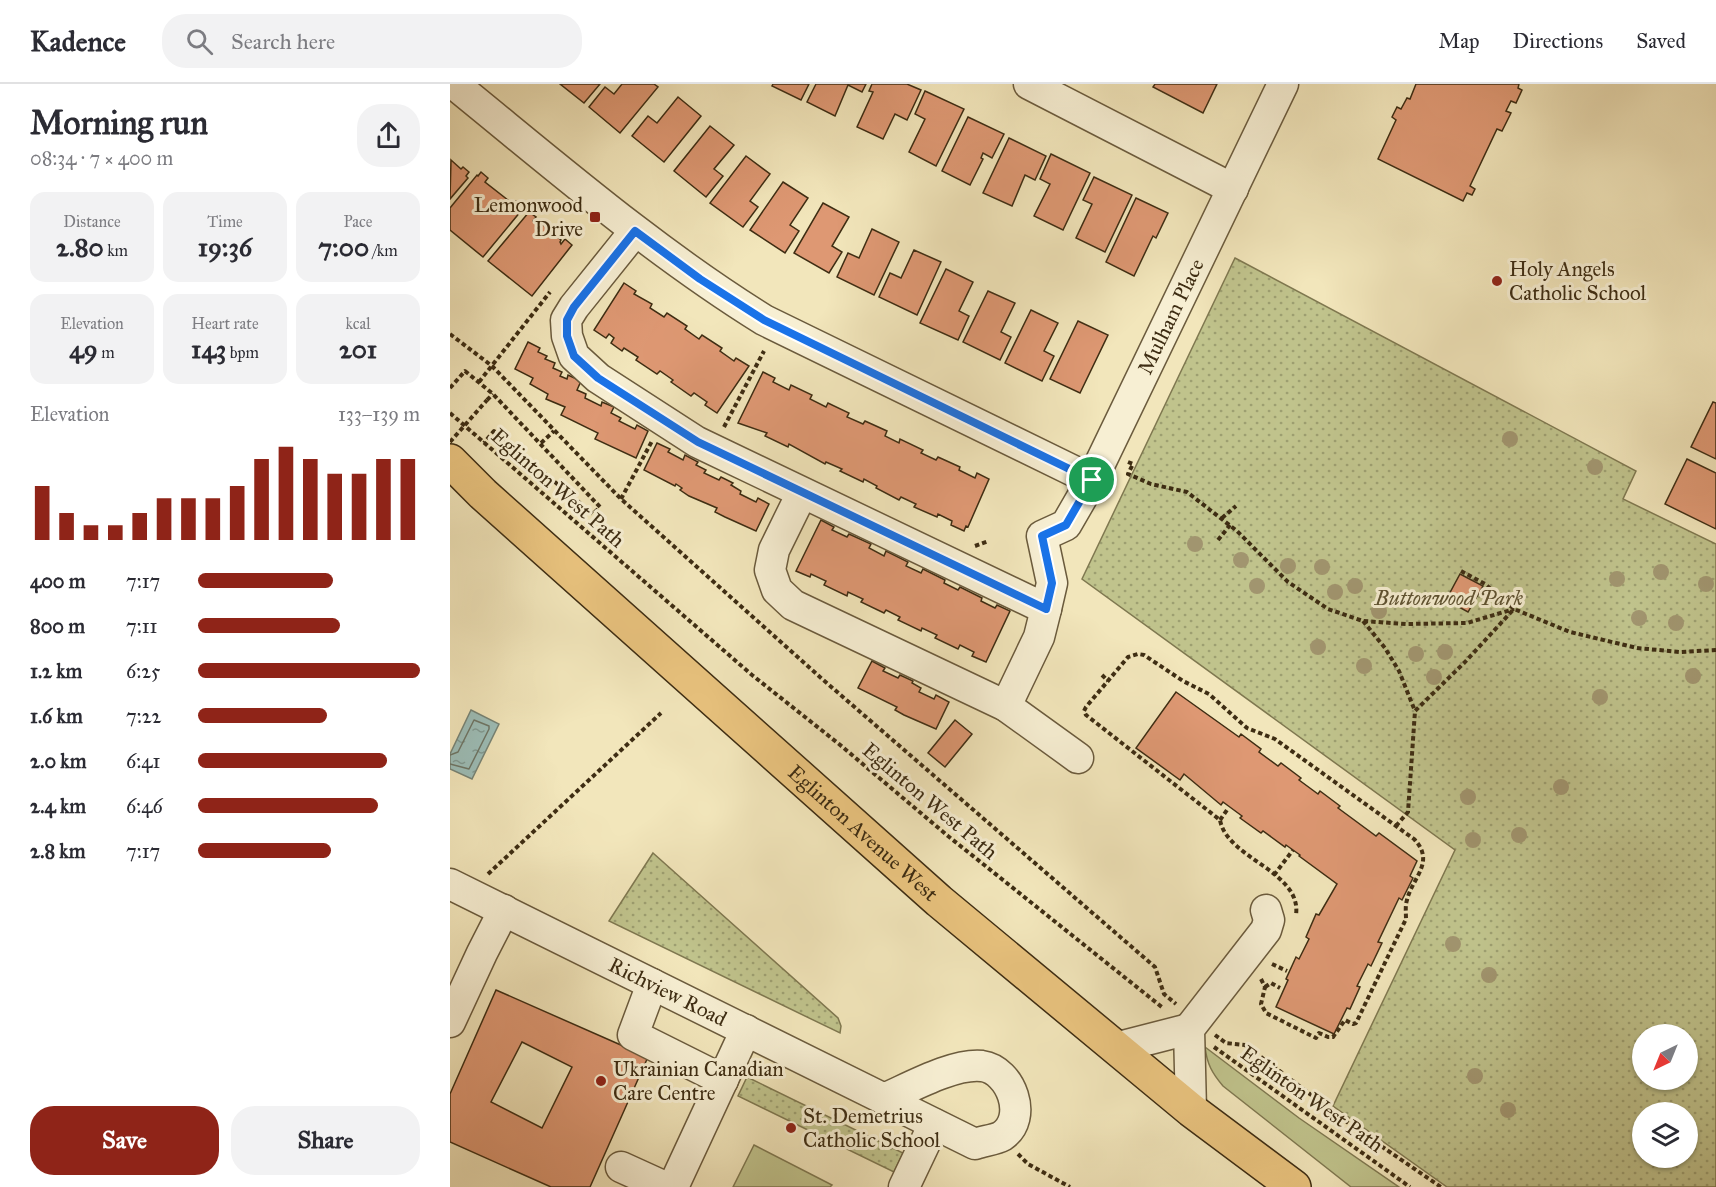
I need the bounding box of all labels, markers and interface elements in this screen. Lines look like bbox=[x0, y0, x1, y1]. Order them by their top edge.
search box bbox=[162, 14, 582, 68]
text: Kadence bbox=[30, 24, 126, 59]
icon: search bbox=[183, 25, 216, 58]
text: Search here bbox=[231, 28, 335, 55]
text: Map bbox=[1439, 28, 1480, 54]
text: Directions bbox=[1513, 28, 1603, 54]
text: Saved bbox=[1636, 28, 1686, 54]
text: Morning run bbox=[30, 103, 208, 143]
button: share bbox=[357, 104, 420, 167]
text: 08:34 · 7 × 400 m bbox=[30, 146, 173, 170]
place label: Lemonwood Drive bbox=[474, 192, 583, 242]
marker: Lemonwood Drive bbox=[588, 210, 602, 224]
text: Distance bbox=[63, 212, 121, 231]
text: Time bbox=[207, 212, 243, 231]
text: Pace bbox=[343, 212, 373, 231]
text: 2.80 bbox=[56, 231, 104, 263]
text: 19:36 bbox=[198, 231, 252, 263]
text: 7:00 bbox=[318, 231, 369, 263]
text: km bbox=[104, 241, 128, 260]
text: /km bbox=[369, 241, 398, 260]
street label: Mulham Place bbox=[1132, 254, 1210, 378]
place label: Holy Angels Catholic School bbox=[1509, 256, 1647, 306]
marker: Holy Angels Catholic School bbox=[1490, 274, 1504, 288]
text: Elevation bbox=[60, 314, 124, 333]
text: Heart rate bbox=[191, 314, 259, 333]
text: kcal bbox=[345, 314, 371, 333]
text: 49 bbox=[69, 333, 98, 365]
text: 143 bbox=[191, 333, 226, 365]
text: 201 bbox=[339, 333, 377, 365]
text: m bbox=[98, 343, 115, 362]
text: bpm bbox=[226, 343, 259, 362]
text: Elevation bbox=[30, 402, 109, 426]
text: 133–139 m bbox=[338, 402, 420, 426]
street label: Eglinton West Path bbox=[486, 423, 630, 553]
pin bbox=[1066, 454, 1117, 505]
icon: arrive bbox=[1075, 463, 1108, 496]
text: 400 m bbox=[30, 569, 86, 593]
text: 7:17 bbox=[126, 569, 160, 593]
park label: Buttonwood Park bbox=[1374, 585, 1524, 611]
text: 800 m bbox=[30, 614, 85, 638]
text: 7:11 bbox=[126, 614, 158, 638]
text: 1.2 km bbox=[30, 659, 82, 683]
text: 6:25 bbox=[126, 659, 160, 683]
text: 1.6 km bbox=[30, 704, 83, 728]
text: 7:22 bbox=[126, 704, 161, 728]
street label: Eglinton West Path bbox=[857, 737, 1003, 865]
text: 2.0 km bbox=[30, 749, 86, 773]
text: 6:41 bbox=[126, 749, 160, 773]
street label: Eglinton Avenue West bbox=[783, 759, 944, 907]
text: 2.4 km bbox=[30, 794, 86, 818]
text: 6:46 bbox=[126, 794, 163, 818]
text: 2.8 km bbox=[30, 839, 85, 863]
text: 7:17 bbox=[126, 839, 160, 863]
street label: Richview Road bbox=[604, 952, 731, 1032]
north arrow bbox=[1632, 1024, 1698, 1090]
map controls bbox=[1632, 1024, 1698, 1168]
street label: Eglinton West Path bbox=[1235, 1040, 1389, 1158]
place label: Ukrainian Canadian Care Centre bbox=[613, 1056, 784, 1106]
marker: Ukrainian Canadian Care Centre bbox=[594, 1074, 608, 1088]
button: layers bbox=[1632, 1102, 1698, 1168]
place label: St. Demetrius Catholic School bbox=[803, 1103, 941, 1153]
button: Save bbox=[30, 1106, 219, 1175]
button: Share bbox=[231, 1106, 420, 1175]
marker: St. Demetrius Catholic School bbox=[784, 1121, 798, 1135]

